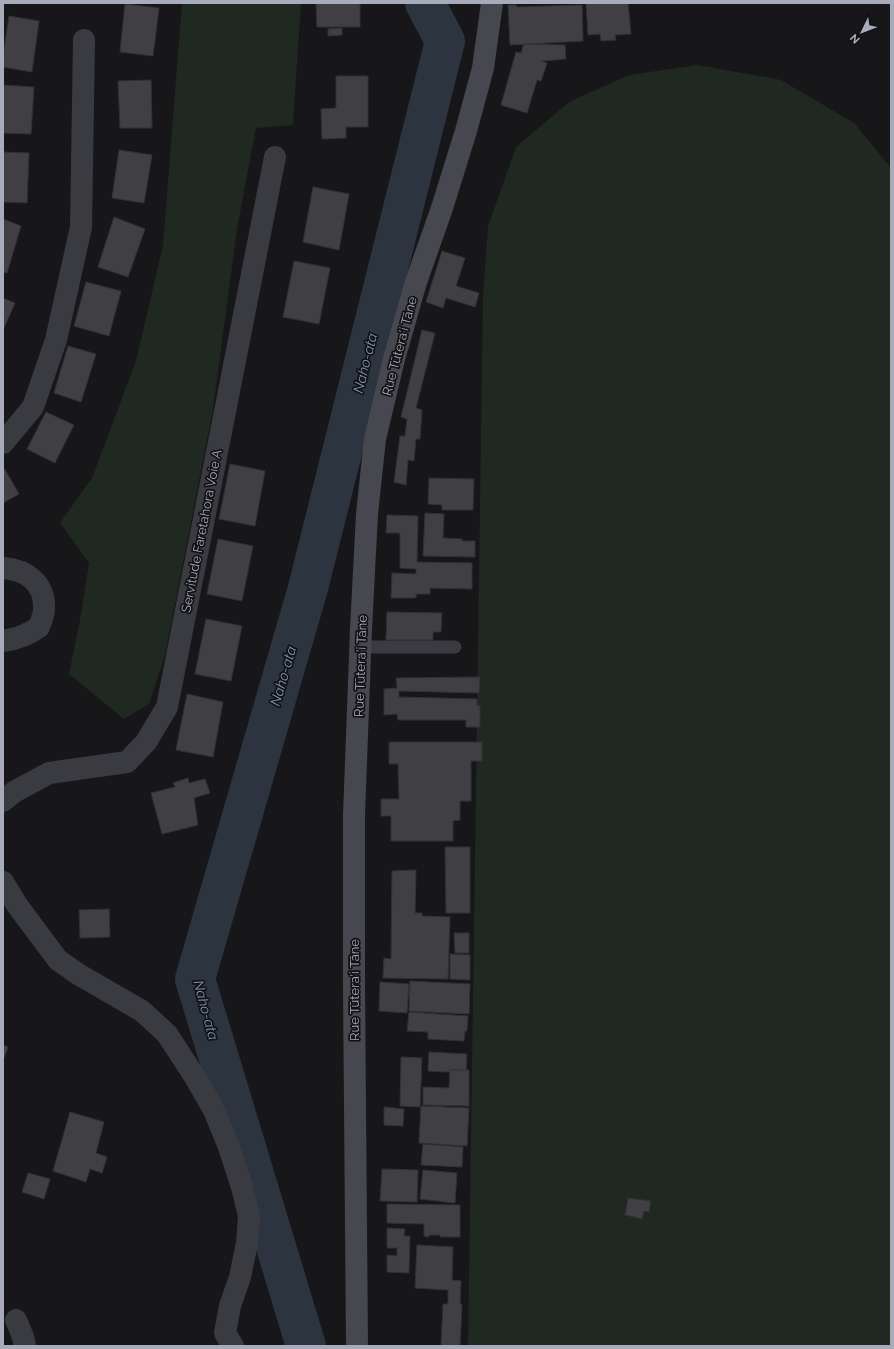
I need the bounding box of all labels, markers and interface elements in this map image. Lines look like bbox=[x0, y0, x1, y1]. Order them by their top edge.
north arrow bbox=[842, 12, 882, 52]
text: N bbox=[847, 31, 863, 46]
street label: Rue Tūtera'i Tāne bbox=[379, 295, 420, 397]
water label: Naho-ata bbox=[350, 331, 380, 395]
street label: Servitude Faretahora Voie A bbox=[178, 448, 225, 614]
street label: Rue Tūtera'i Tāne bbox=[351, 614, 370, 717]
water label: Naho-ata bbox=[267, 644, 299, 708]
street label: Rue Tūtera'i Tāne bbox=[347, 939, 362, 1041]
water label: Naho-ata bbox=[190, 978, 222, 1042]

